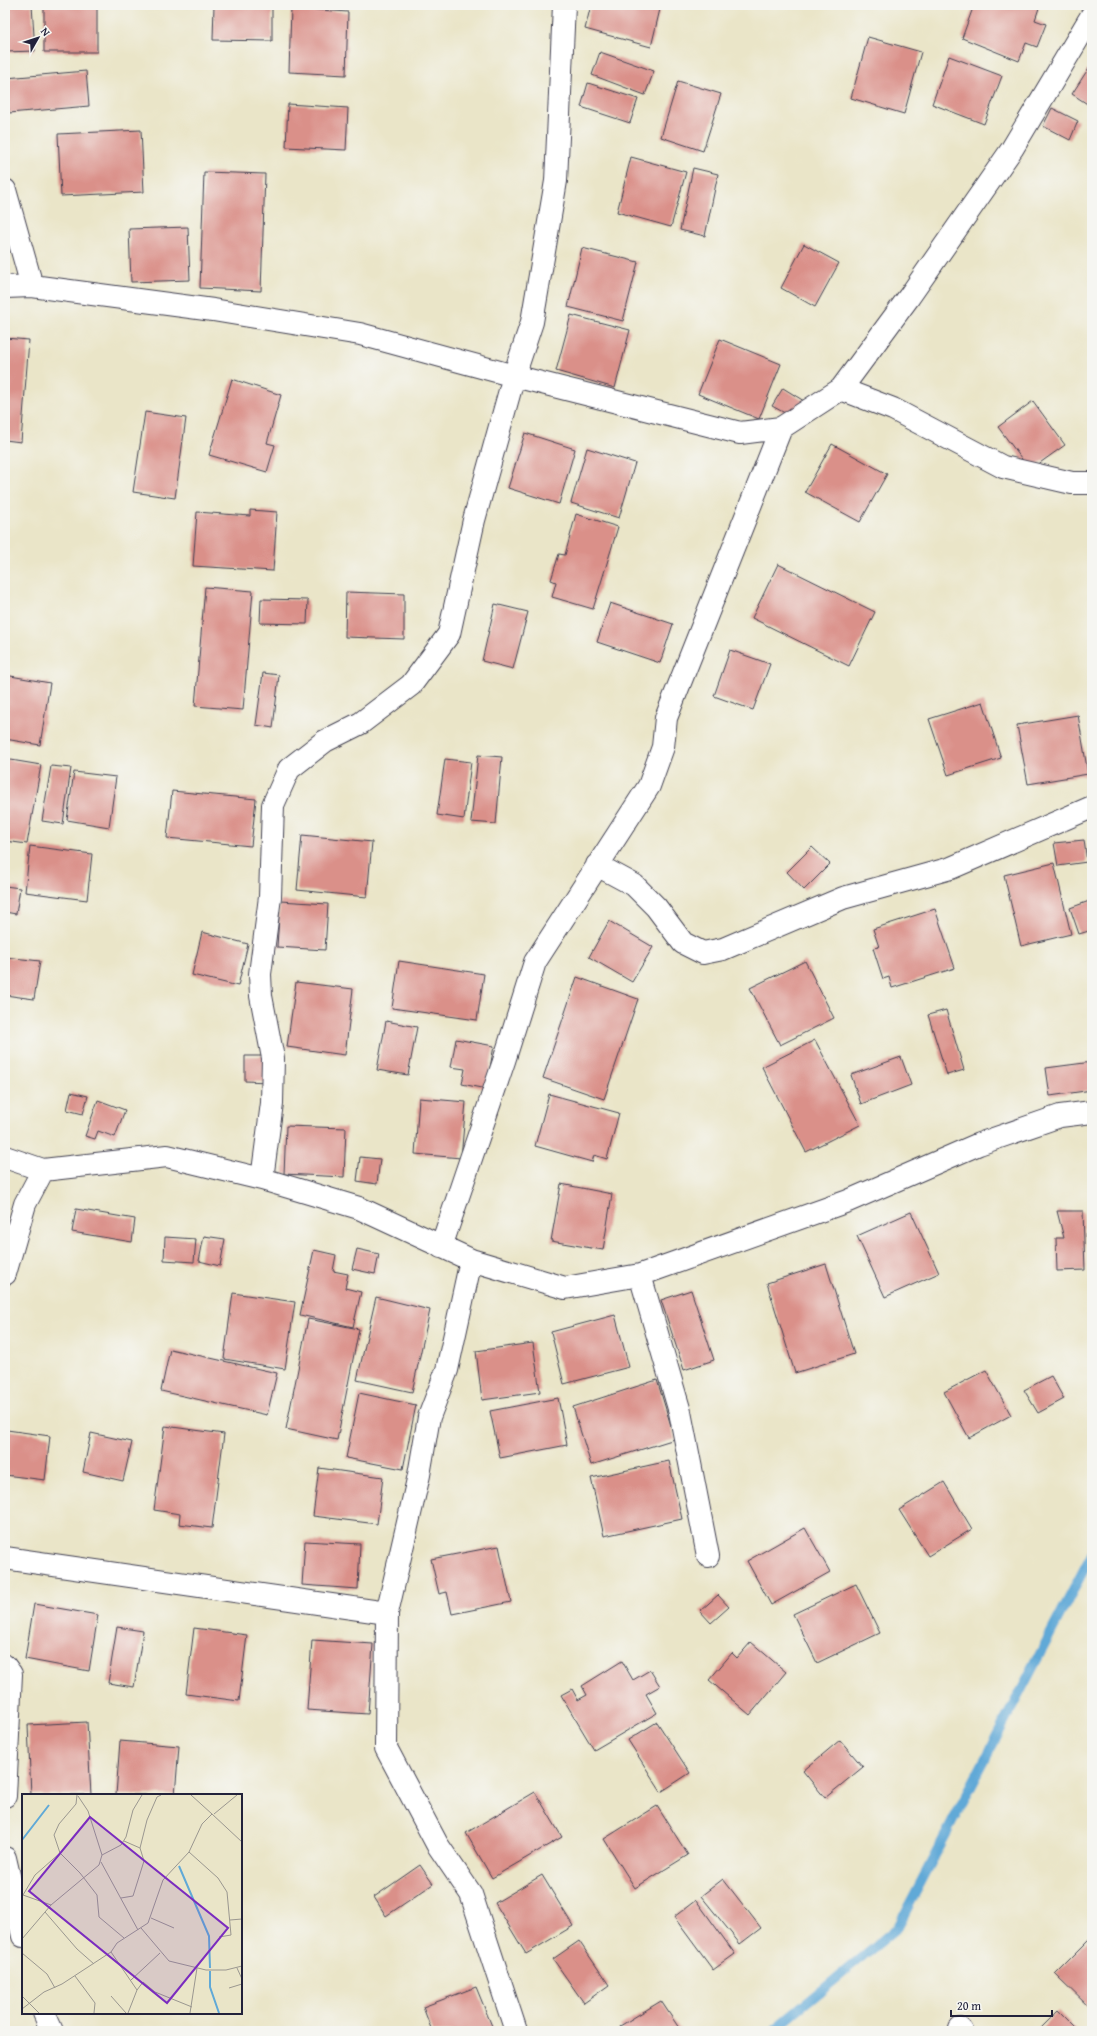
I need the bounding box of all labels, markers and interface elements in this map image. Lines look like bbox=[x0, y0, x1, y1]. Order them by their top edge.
north arrow bbox=[18, 18, 58, 58]
text: N bbox=[37, 24, 55, 40]
inset map bbox=[22, 1794, 242, 2014]
scale bar bbox=[951, 1992, 1052, 2018]
text: 20 m bbox=[957, 1997, 981, 2014]

